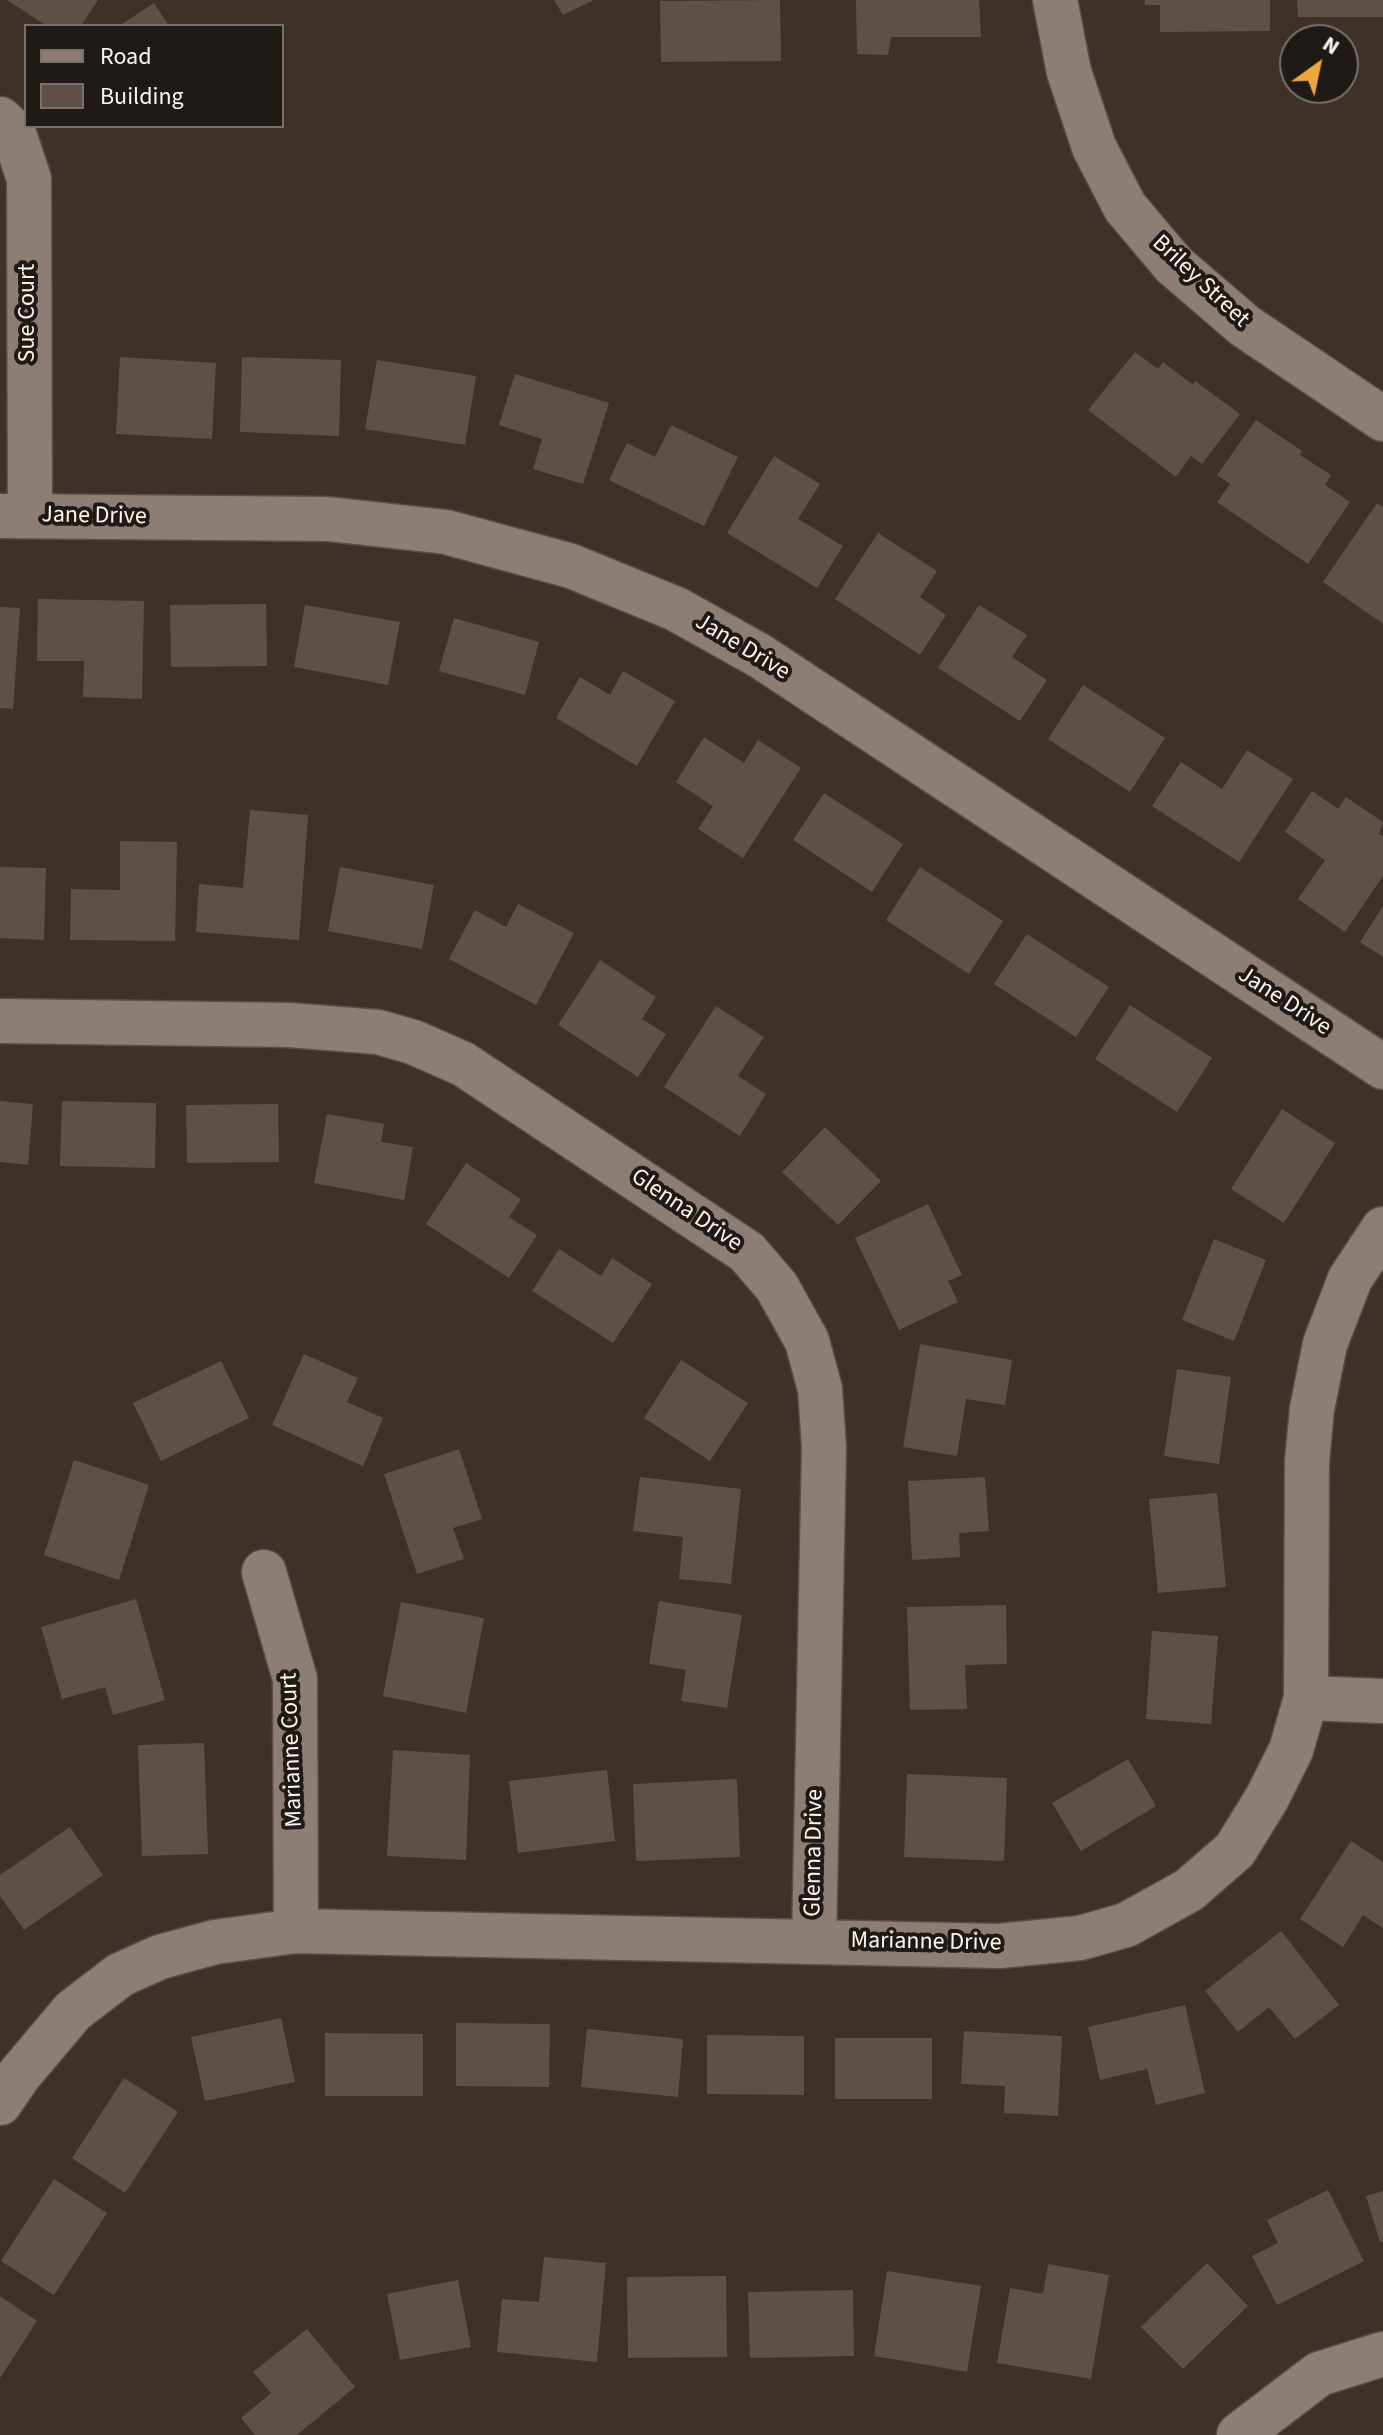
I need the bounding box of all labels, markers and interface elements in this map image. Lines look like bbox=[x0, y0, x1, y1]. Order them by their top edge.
legend bbox=[24, 24, 284, 128]
north arrow bbox=[1279, 24, 1359, 104]
text: N bbox=[1316, 28, 1346, 63]
text: Road bbox=[100, 39, 152, 74]
text: Building bbox=[100, 79, 184, 114]
street label: Briley Street bbox=[1145, 230, 1255, 334]
street label: Sue Court bbox=[15, 264, 43, 362]
street label: Jane Drive bbox=[41, 502, 147, 532]
street label: Jane Drive bbox=[689, 609, 795, 687]
street label: Jane Drive bbox=[1232, 961, 1336, 1043]
street label: Glenna Drive bbox=[625, 1163, 747, 1259]
street label: Marianne Court bbox=[276, 1672, 310, 1828]
street label: Glenna Drive bbox=[799, 1789, 831, 1917]
street label: Marianne Drive bbox=[850, 1927, 1002, 1959]

